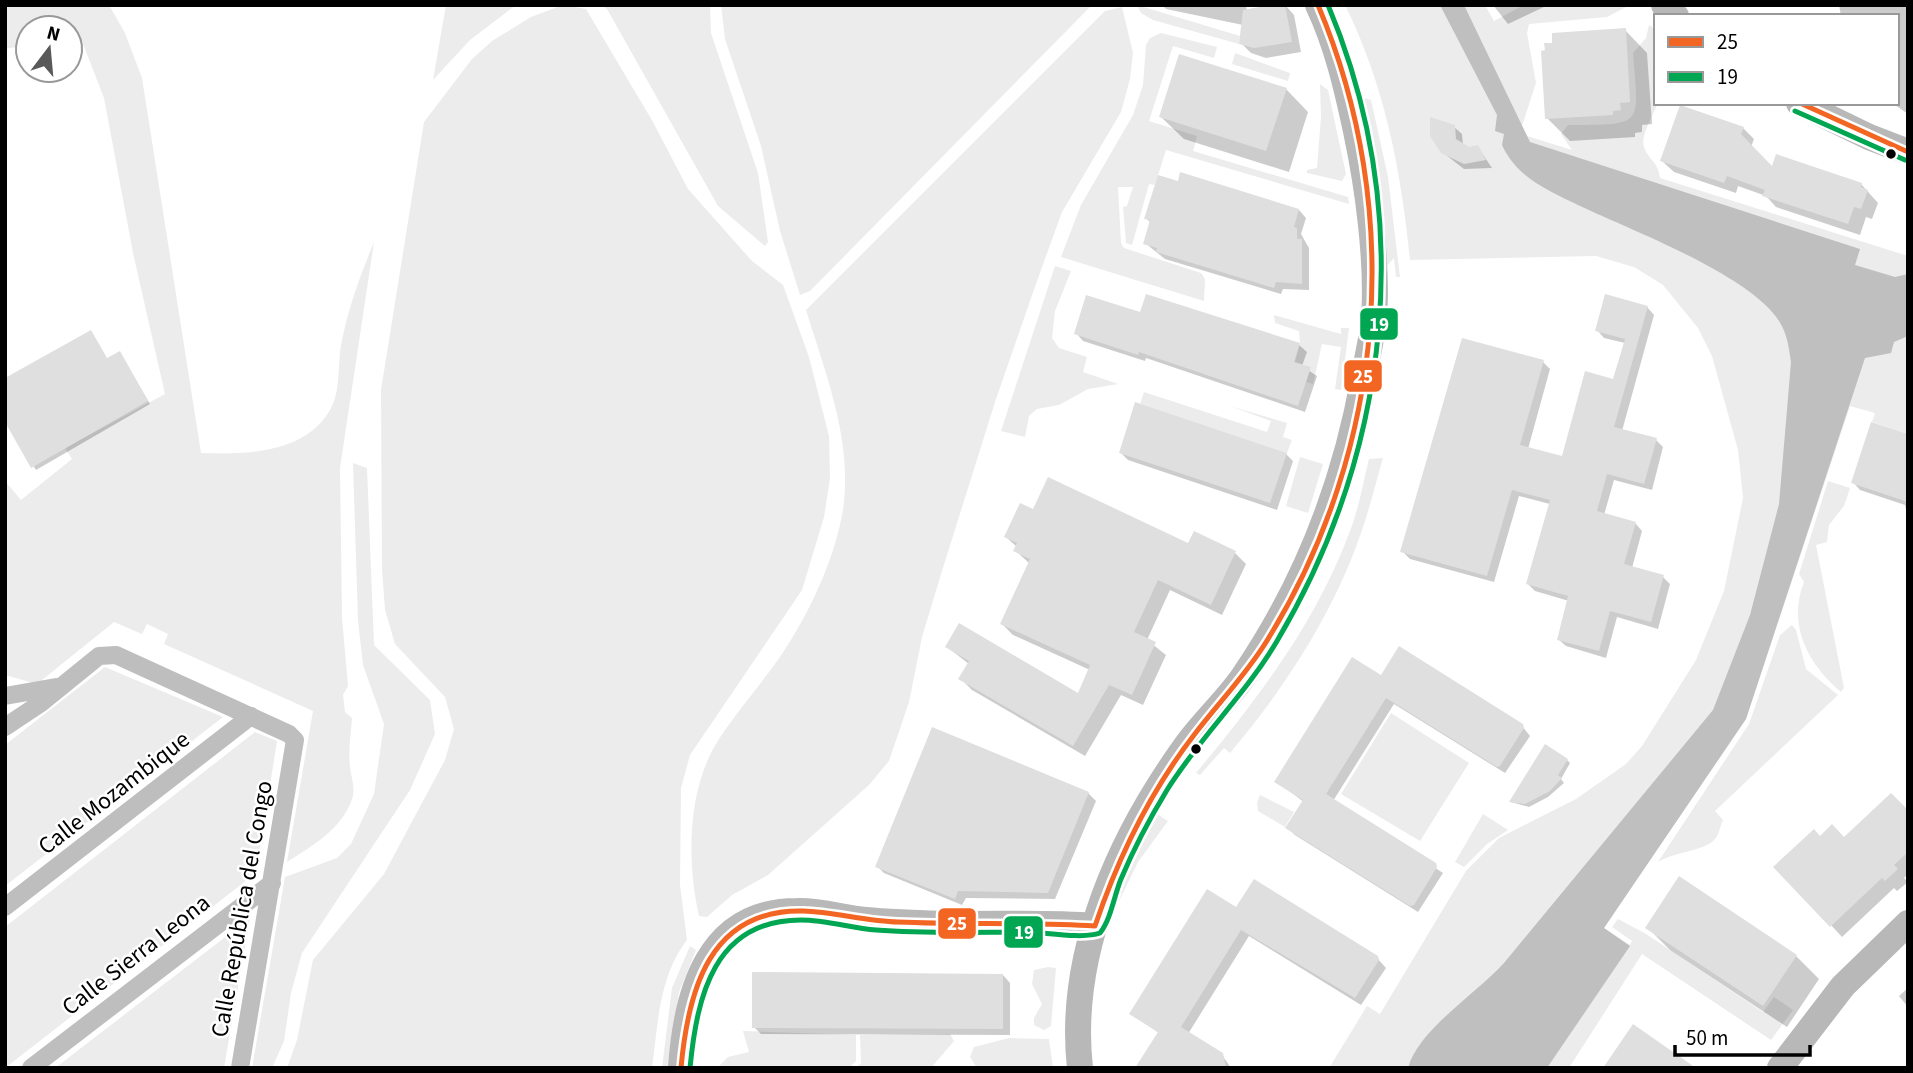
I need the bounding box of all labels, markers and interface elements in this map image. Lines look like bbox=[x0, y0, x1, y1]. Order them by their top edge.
north arrow bbox=[14, 14, 84, 84]
legend bbox=[1654, 14, 1899, 105]
text: N bbox=[43, 19, 63, 49]
text: 25 bbox=[1717, 27, 1738, 57]
text: 19 bbox=[1717, 62, 1738, 92]
unlabelled marker bbox=[1884, 147, 1898, 161]
line badge: 19 bbox=[1359, 307, 1399, 341]
text: 19 bbox=[1369, 312, 1389, 339]
line badge: 25 bbox=[1343, 359, 1383, 393]
text: 25 bbox=[1353, 364, 1373, 391]
street label: Calle Mozambique bbox=[31, 723, 197, 863]
unlabelled marker bbox=[1189, 742, 1203, 756]
street label: Calle República del Congo bbox=[202, 778, 282, 1040]
street label: Calle Sierra Leona bbox=[54, 886, 218, 1024]
line badge: 25 bbox=[937, 907, 977, 940]
text: 25 bbox=[947, 911, 967, 938]
line badge: 19 bbox=[1003, 915, 1044, 949]
text: 19 bbox=[1014, 920, 1034, 947]
scale bar bbox=[1675, 1014, 1810, 1058]
text: 50 m bbox=[1686, 1023, 1728, 1053]

